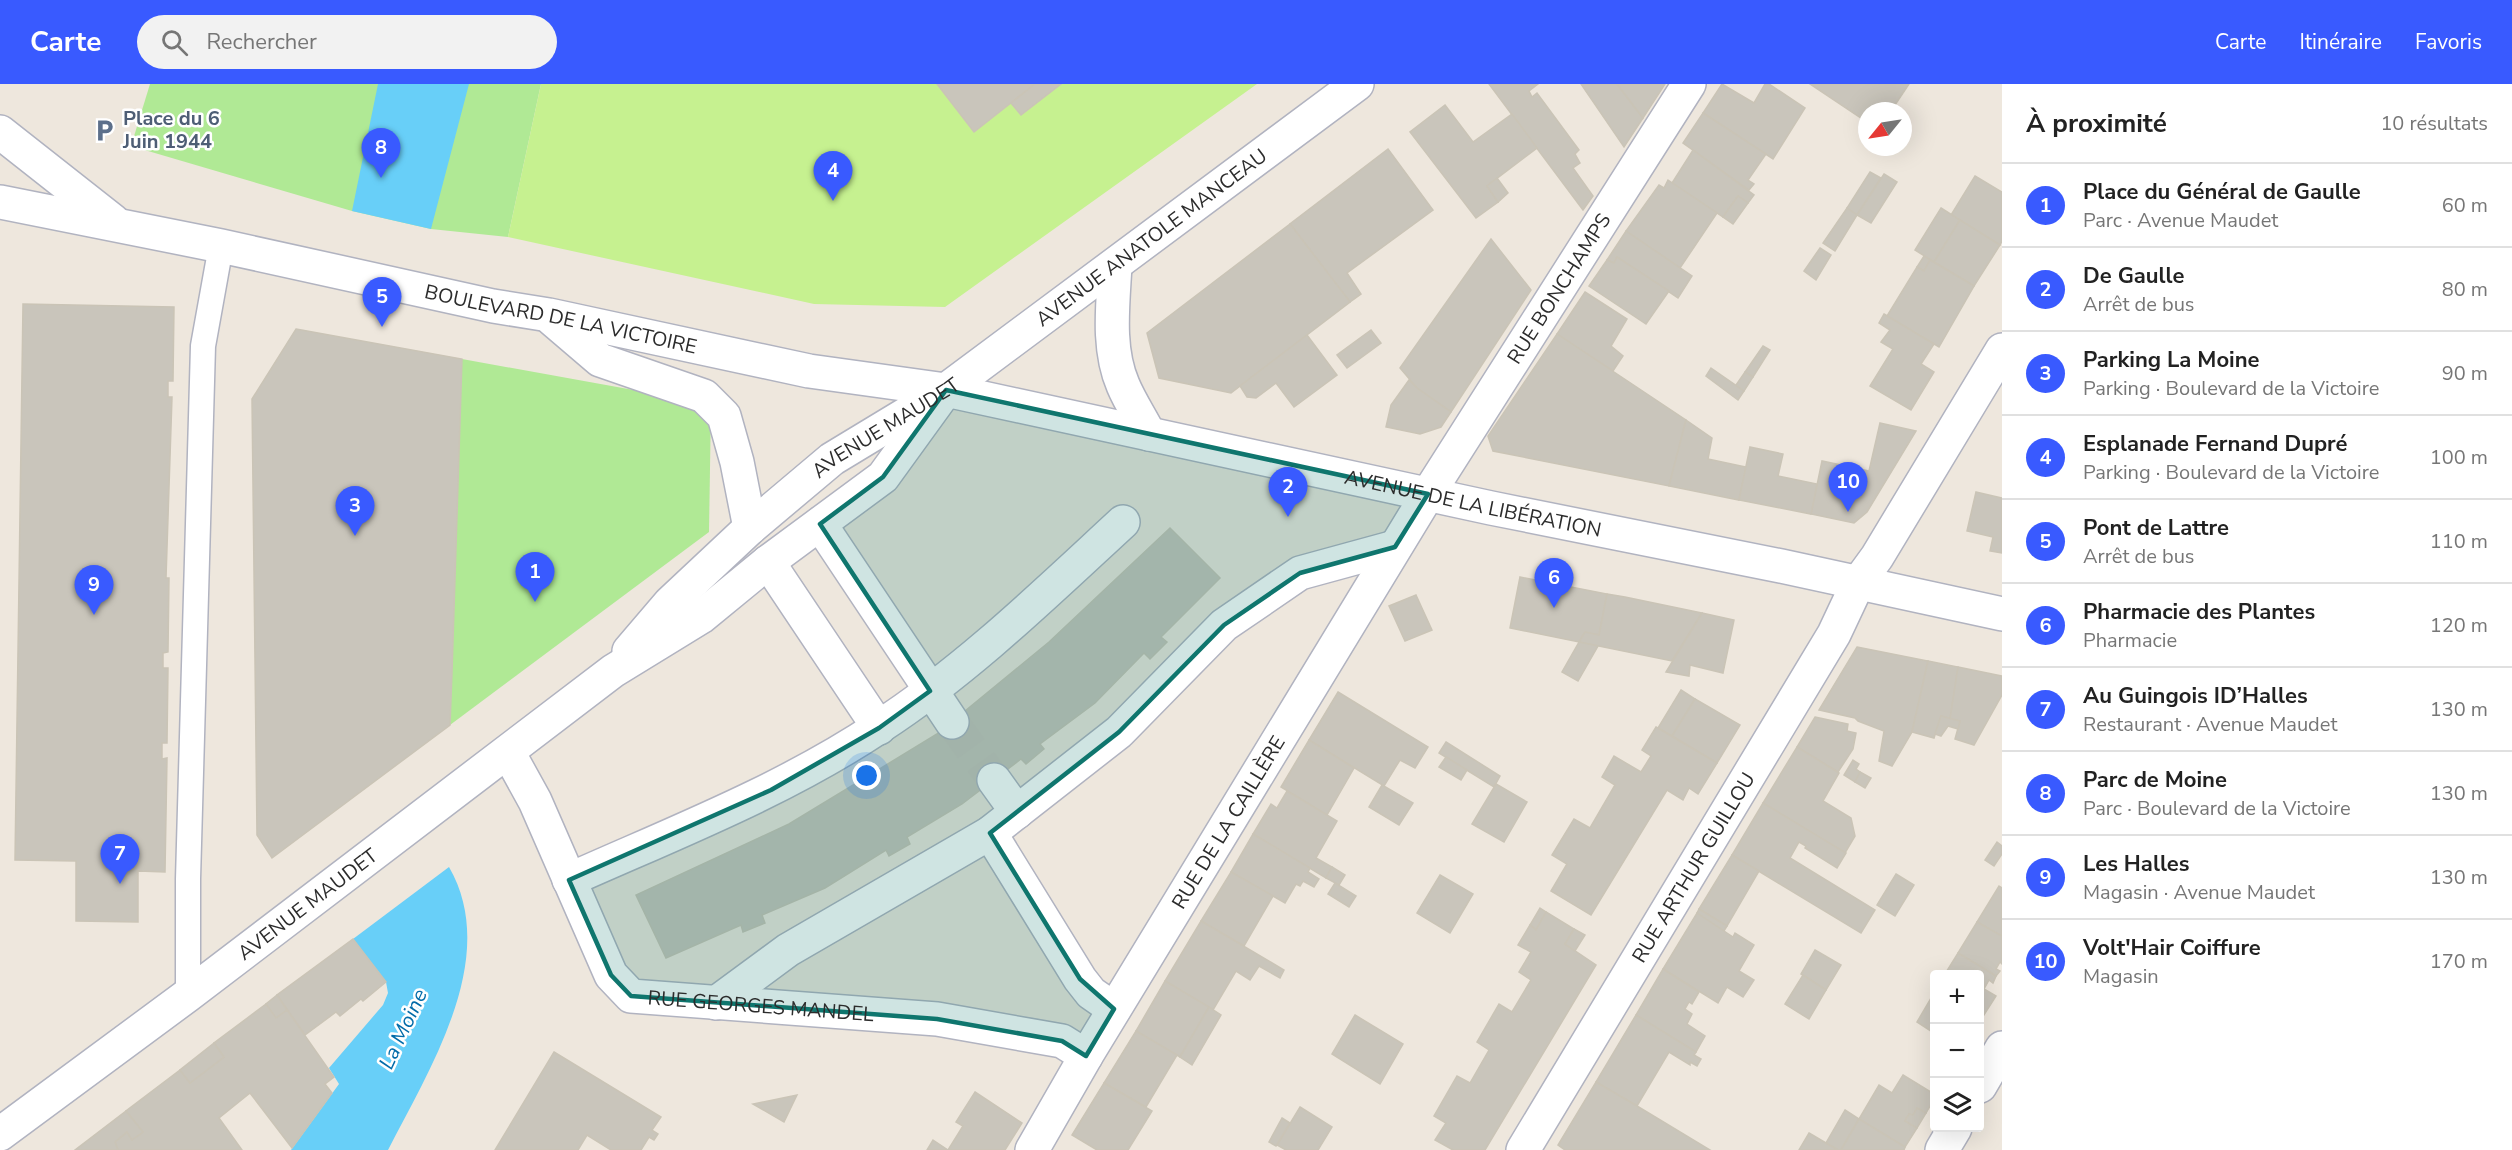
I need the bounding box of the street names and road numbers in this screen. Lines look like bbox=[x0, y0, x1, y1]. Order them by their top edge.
street label: AVENUE ANATOLE MANCEAU bbox=[1030, 142, 1272, 332]
street label: RUE BONCHAMPS bbox=[1501, 208, 1617, 369]
street label: BOULEVARD DE LA VICTOIRE bbox=[422, 278, 699, 360]
street label: AVENUE MAUDET bbox=[806, 371, 965, 484]
street label: AVENUE DE LA LIBÉRATION bbox=[1342, 463, 1604, 543]
street label: RUE DE LA CAILLÈRE bbox=[1165, 731, 1291, 914]
street label: RUE ARTHUR GUILLOU bbox=[1626, 767, 1761, 968]
street label: AVENUE MAUDET bbox=[232, 842, 383, 966]
street label: RUE GEORGES MANDEL bbox=[647, 984, 875, 1028]

